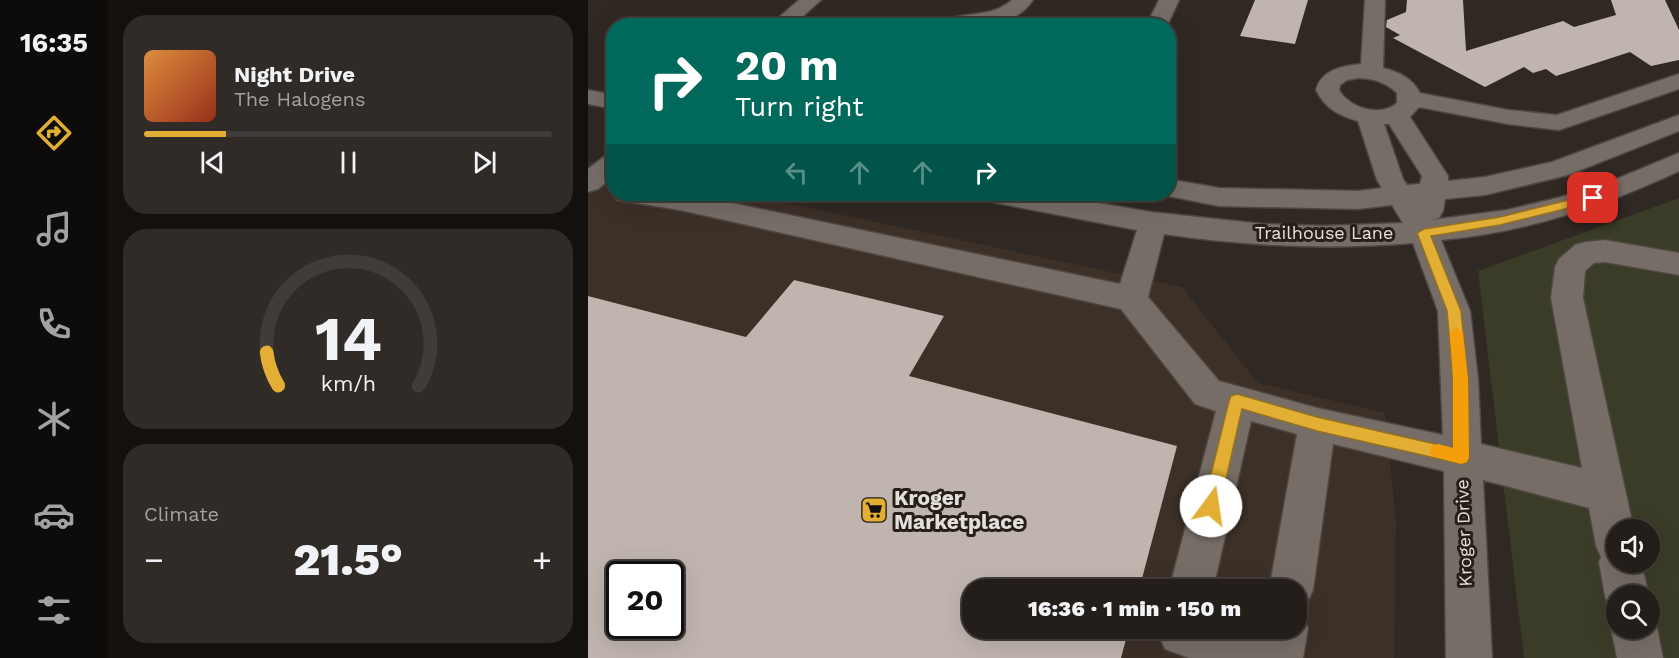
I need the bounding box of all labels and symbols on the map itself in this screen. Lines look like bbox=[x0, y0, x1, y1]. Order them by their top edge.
pin bbox=[1567, 172, 1618, 223]
street label: Trailhouse Lane bbox=[1255, 222, 1393, 243]
position arrow bbox=[1179, 474, 1243, 538]
street label: Kroger Drive bbox=[1451, 479, 1476, 587]
place label: Kroger Marketplace bbox=[894, 485, 1024, 534]
supermarket icon: Kroger Marketplace bbox=[859, 495, 889, 525]
speed limit sign: 20 bbox=[606, 561, 684, 639]

